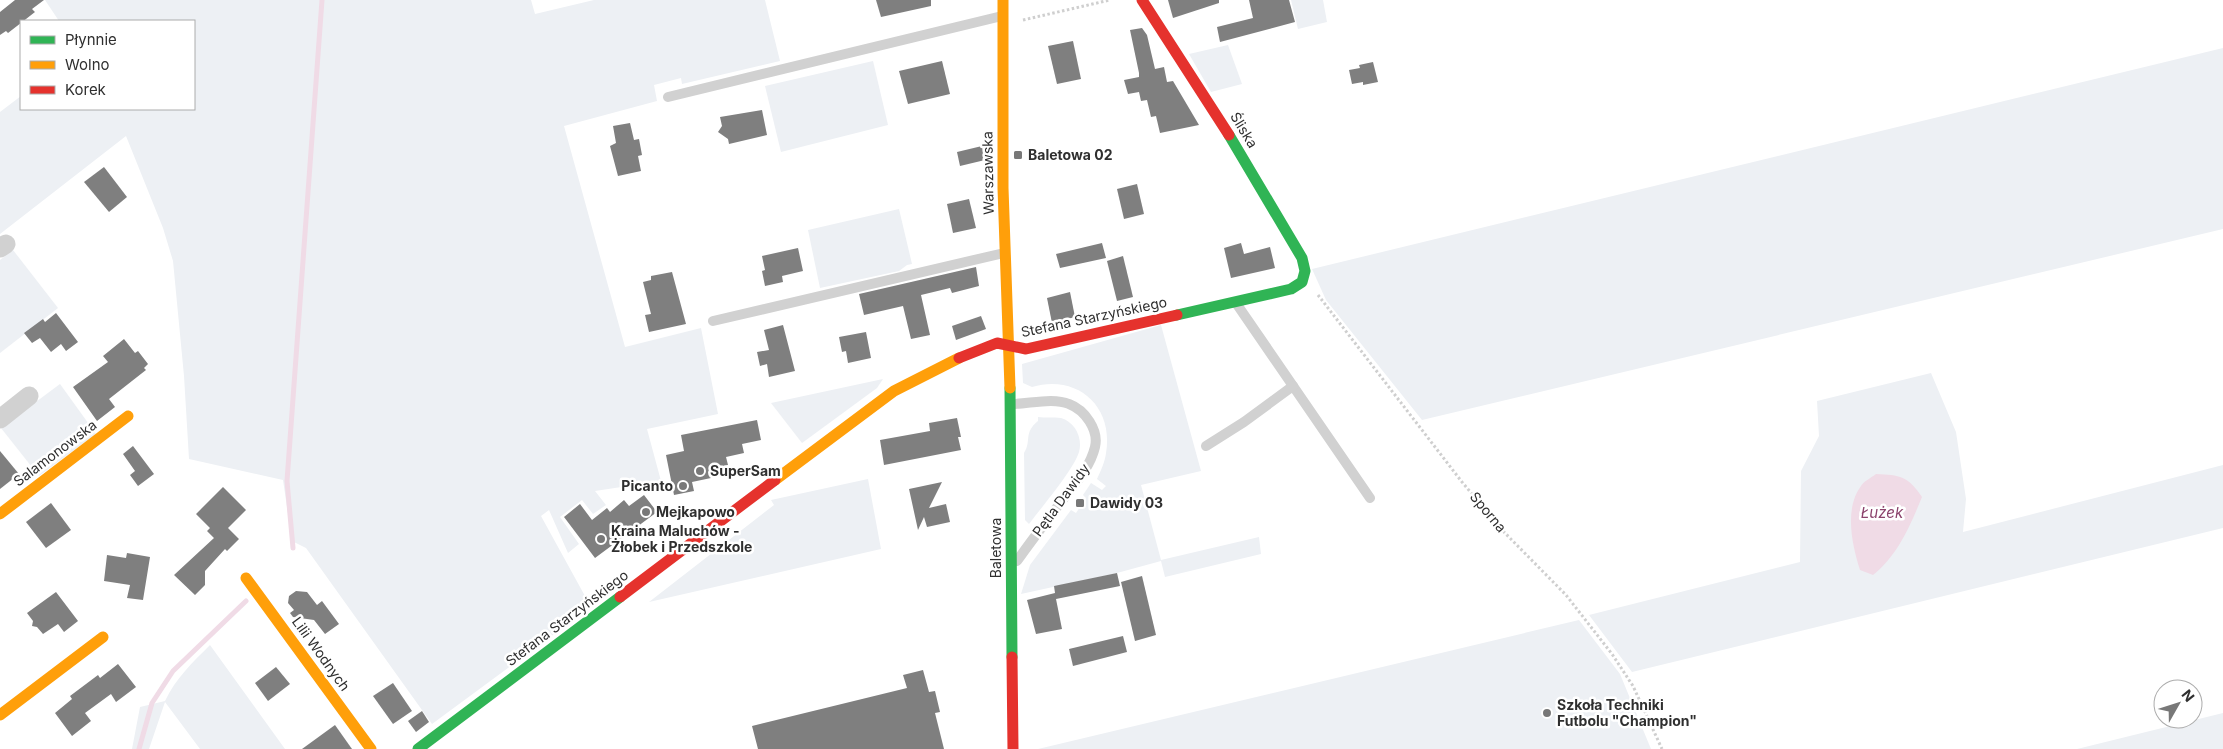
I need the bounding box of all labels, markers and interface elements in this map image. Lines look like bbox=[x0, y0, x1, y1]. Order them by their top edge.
legend bbox=[20, 20, 195, 110]
text: Płynnie bbox=[65, 30, 117, 49]
text: Wolno bbox=[65, 55, 110, 74]
text: Korek bbox=[65, 80, 107, 99]
street label: Śliska bbox=[1227, 109, 1262, 151]
street label: Warszawska bbox=[978, 131, 997, 215]
place label: Baletowa 02 bbox=[1028, 146, 1113, 163]
marker: Baletowa 02 bbox=[1012, 149, 1024, 161]
street label: Stefana Starzyńskiego bbox=[1019, 293, 1168, 340]
street label: Salamonowska bbox=[10, 416, 100, 489]
street label: Pętla Dawidy bbox=[1028, 460, 1093, 540]
place label: SuperSam bbox=[710, 462, 781, 479]
marker: SuperSam bbox=[694, 465, 706, 477]
place label: Picanto bbox=[621, 477, 673, 494]
marker: Picanto bbox=[677, 480, 689, 492]
street label: Sporna bbox=[1467, 488, 1510, 535]
place label: Dawidy 03 bbox=[1090, 494, 1163, 511]
marker: Dawidy 03 bbox=[1074, 497, 1086, 509]
place label: Mejkapowo bbox=[656, 503, 735, 520]
water label: Łużek bbox=[1861, 503, 1904, 522]
marker: Mejkapowo bbox=[640, 506, 652, 518]
street label: Baletowa bbox=[987, 518, 1004, 578]
place label: Kraina Maluchów - Żłobek i Przedszkole bbox=[611, 522, 752, 555]
marker: Kraina Maluchów - Żłobek i Przedszkole bbox=[595, 533, 607, 545]
street label: Stefana Starzyńskiego bbox=[502, 566, 631, 669]
street label: Lilii Wodnych bbox=[289, 613, 354, 694]
north arrow bbox=[2153, 679, 2203, 729]
text: N bbox=[2179, 686, 2198, 705]
place label: Szkoła Techniki Futbolu "Champion" bbox=[1557, 696, 1697, 729]
marker: Szkoła Techniki Futbolu "Champion" bbox=[1541, 707, 1553, 719]

